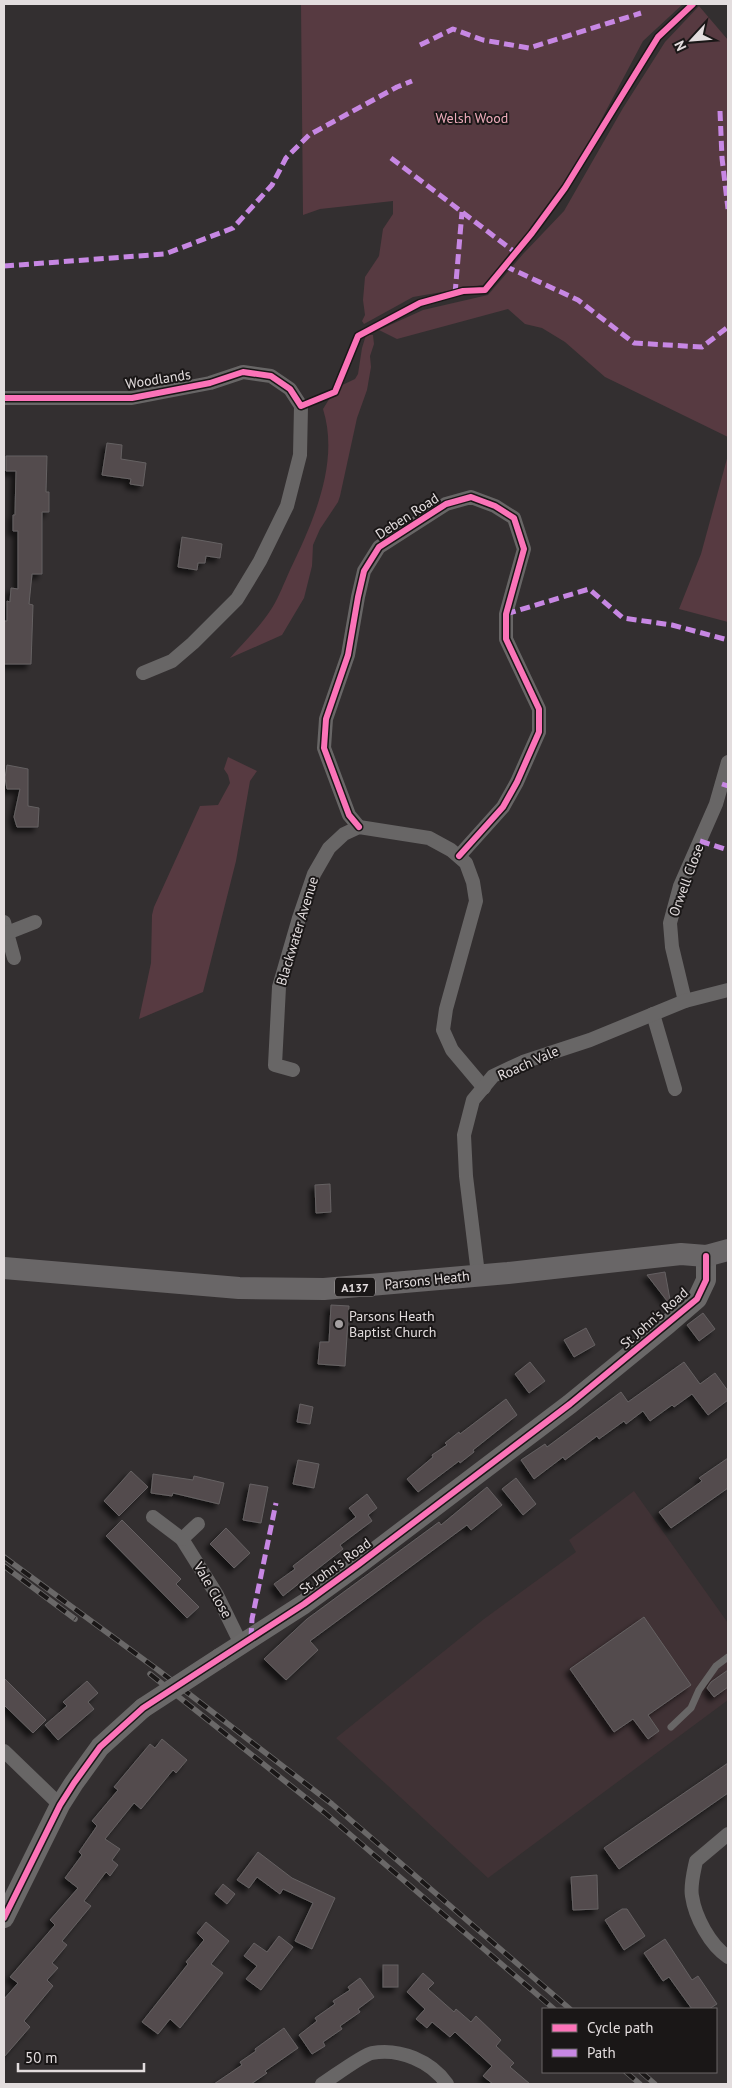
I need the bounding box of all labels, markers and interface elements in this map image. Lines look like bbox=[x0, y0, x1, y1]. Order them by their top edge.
north arrow bbox=[667, 15, 717, 65]
text: N bbox=[670, 38, 690, 54]
park label: Welsh Wood bbox=[436, 109, 508, 127]
street label: Woodlands bbox=[124, 365, 192, 393]
street label: Deben Road bbox=[372, 489, 442, 543]
street label: Orwell Close bbox=[665, 841, 707, 919]
street label: Blackwater Avenue bbox=[272, 874, 322, 988]
street label: Roach Vale bbox=[495, 1042, 561, 1084]
street label: Parsons Heath bbox=[383, 1267, 471, 1293]
road number: A137 bbox=[335, 1277, 375, 1296]
street label: St John's Road bbox=[616, 1284, 692, 1352]
place label: Parsons Heath Baptist Church bbox=[349, 1307, 437, 1341]
marker: Parsons Heath Baptist Church bbox=[333, 1318, 345, 1330]
street label: St John's Road bbox=[296, 1534, 374, 1598]
street label: Vale Close bbox=[189, 1558, 236, 1621]
legend bbox=[542, 2008, 717, 2073]
text: Cycle path bbox=[587, 2018, 653, 2037]
scale bar bbox=[18, 2040, 144, 2072]
text: Path bbox=[587, 2043, 616, 2062]
text: 50 m bbox=[25, 2048, 58, 2067]

